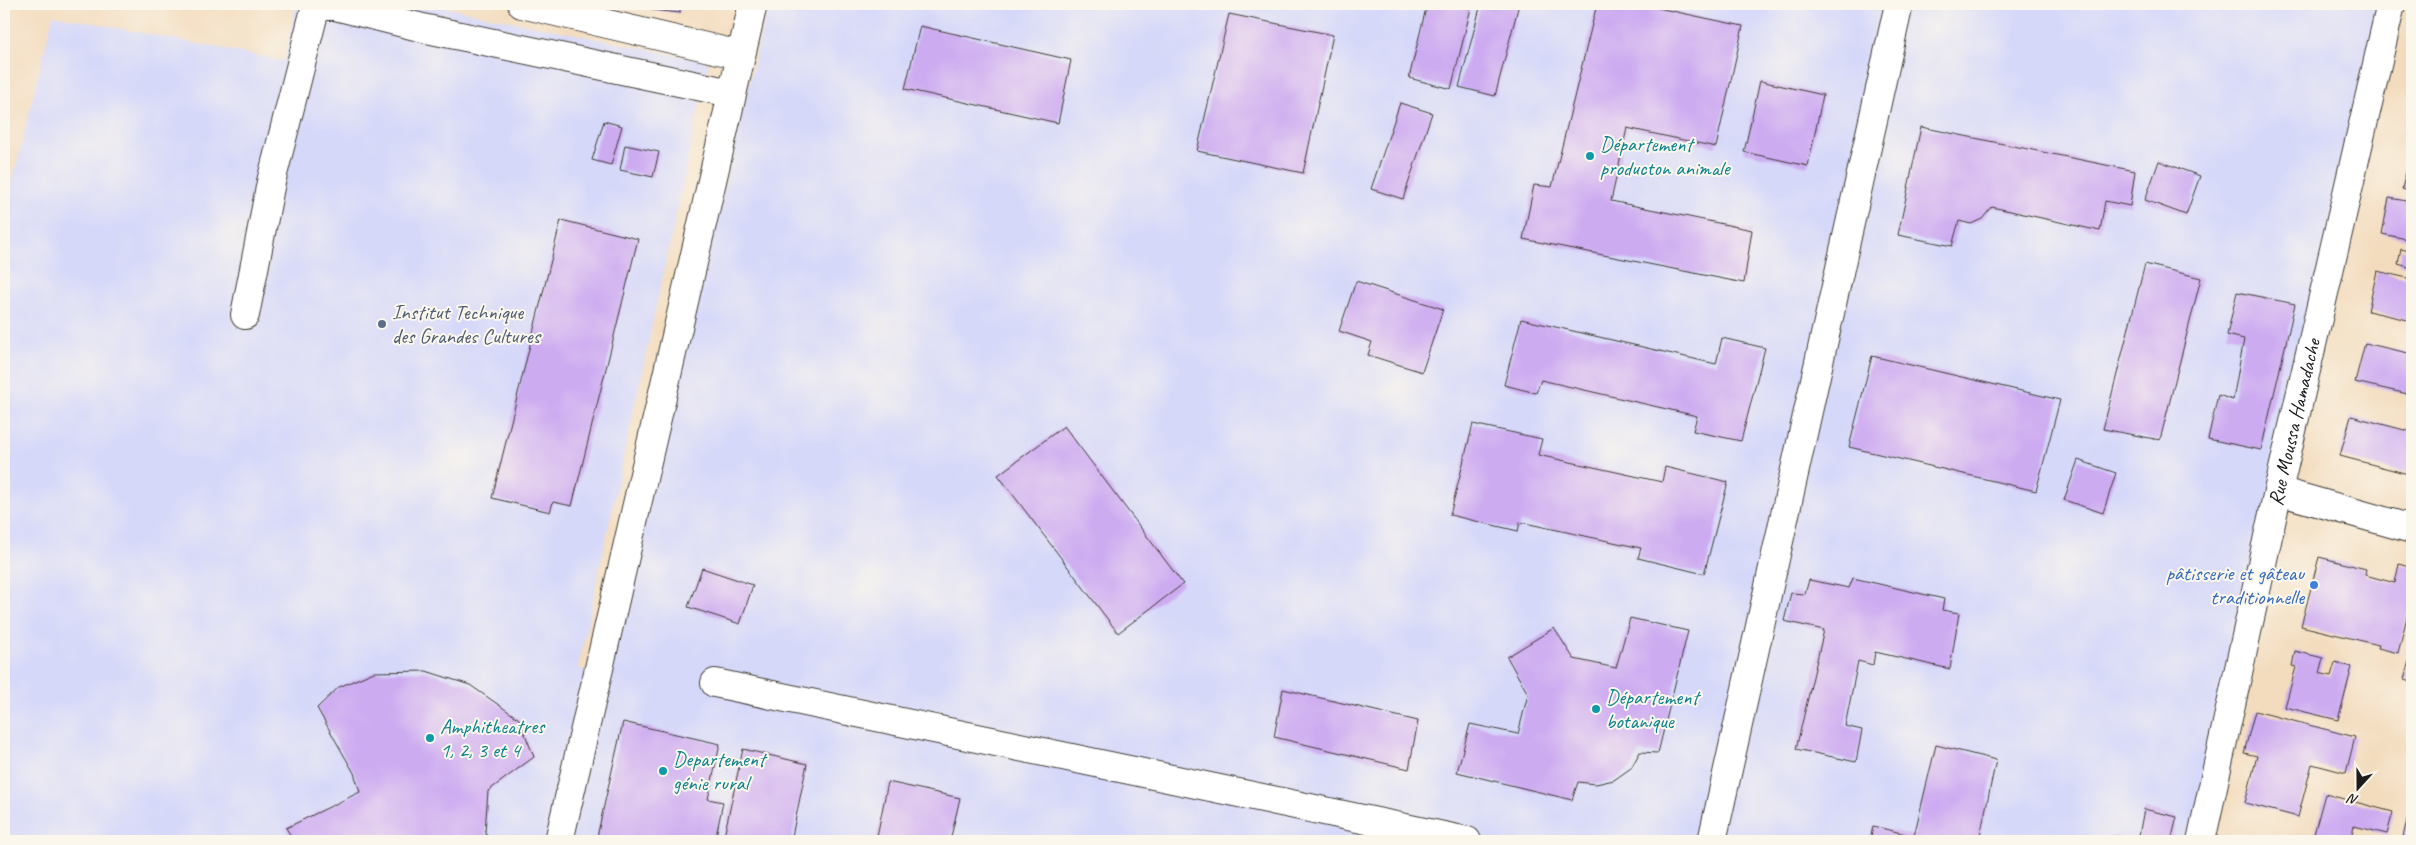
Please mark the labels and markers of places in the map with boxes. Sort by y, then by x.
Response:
place label: Département producton animale [1600,131,1732,181]
marker: Département producton animale [1584,150,1596,162]
place label: Institut Technique des Grandes Cultures [392,299,542,349]
marker: Institut Technique des Grandes Cultures [376,318,388,330]
place label: pâtisserie et gâteau traditionnelle [2166,560,2305,610]
marker: pâtisserie et gâteau traditionnelle [2308,579,2320,591]
place label: Département botanique [1606,684,1701,734]
marker: Département botanique [1590,703,1602,715]
place label: Amphitheatres 1, 2, 3 et 4 [440,713,546,763]
marker: Amphitheatres 1, 2, 3 et 4 [424,732,436,744]
place label: Departement génie rural [673,746,768,796]
marker: Departement génie rural [657,765,669,777]

